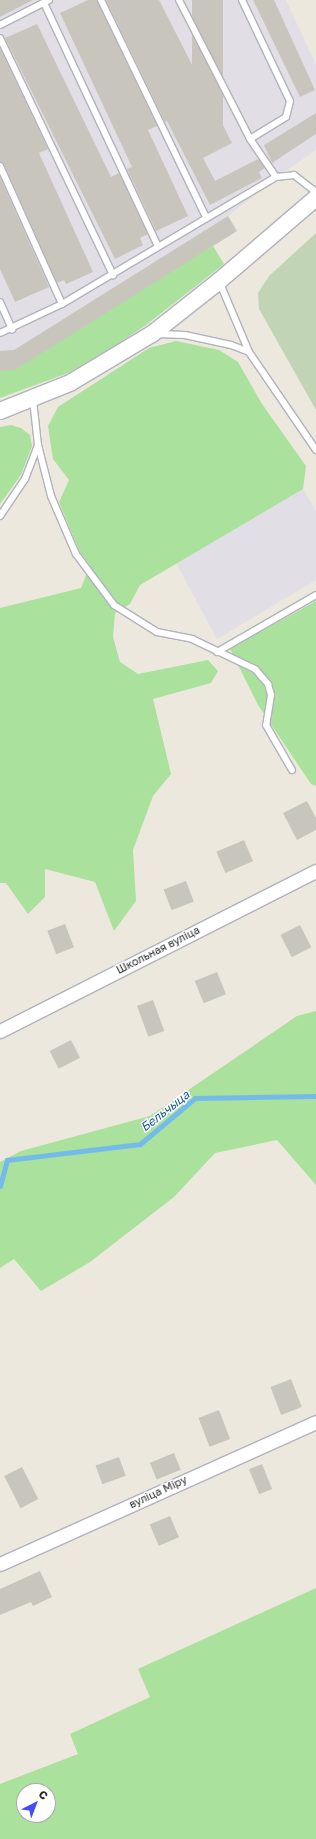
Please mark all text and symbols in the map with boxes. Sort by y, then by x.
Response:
street label: Школьная вуліца [114,923,202,977]
water label: Бельчыца [138,1088,192,1134]
street label: вуліца Міру [127,1473,189,1511]
north arrow [16,1783,56,1823]
text: С [36,1787,51,1802]

